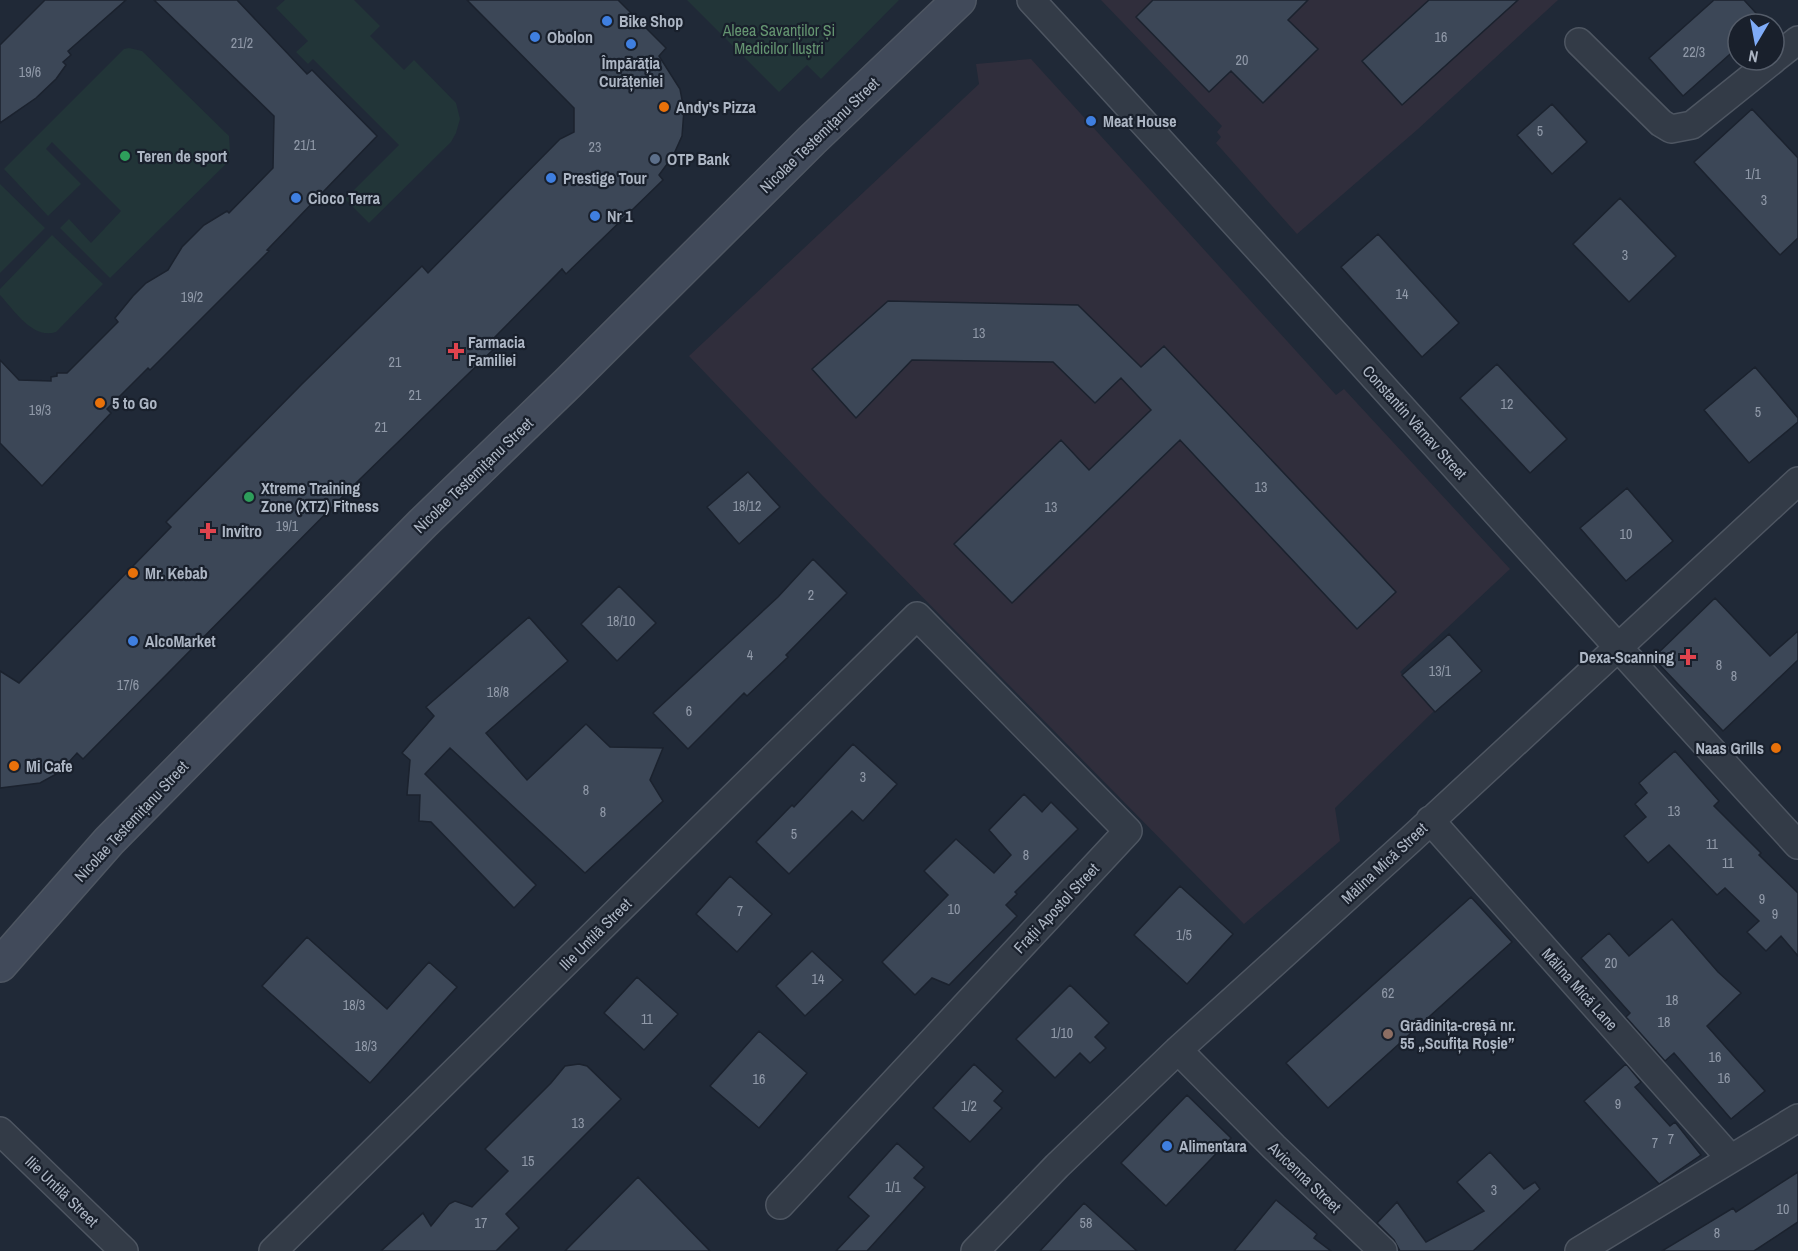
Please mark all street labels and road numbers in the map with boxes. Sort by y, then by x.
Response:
street label: Nicolae Testemițanu Street [755,72,884,198]
street label: Constantin Vârnav Street [1358,360,1472,484]
street label: Nicolae Testemițanu Street [409,412,538,538]
street label: Nicolae Testemițanu Street [69,755,193,886]
street label: Mălina Mică Street [1336,817,1432,909]
street label: Frații Apostol Street [1008,858,1104,958]
street label: Ilie Untilă Street [554,893,636,975]
street label: Mălina Mică Lane [1537,943,1623,1035]
street label: Avicenna Street [1263,1136,1346,1218]
street label: Ilie Untilă Street [21,1150,104,1232]

